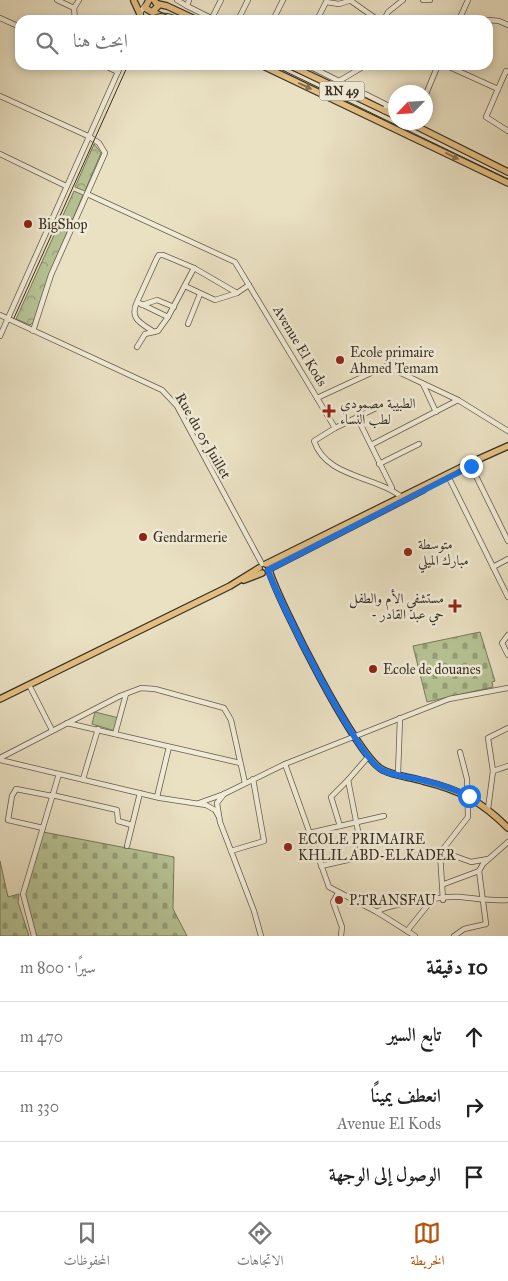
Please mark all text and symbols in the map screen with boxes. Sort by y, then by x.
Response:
search box [15,15,493,70]
icon: search [33,29,61,57]
text: ابحث هنا [73,29,128,52]
one-way arrow [298,82,312,90]
road number: RN 49 [320,82,364,100]
north arrow [388,85,433,130]
one-way arrow [445,152,459,160]
place label: BigShop [38,216,88,233]
marker: BigShop [22,218,34,230]
street label: Avenue El Kods [269,302,331,389]
place label: Ecole primaire Ahmed Temam [349,344,439,377]
marker: Ecole primaire Ahmed Temam [334,354,346,366]
street label: Rue du 05 Juillet [171,390,234,482]
place label: الطبيبة مصمودي لطب النساء [340,395,416,429]
marker: الطبيبة مصمودي لطب النساء [322,404,336,418]
route end [460,455,483,478]
place label: Gendarmerie [153,529,227,546]
marker: Gendarmerie [137,531,149,543]
place label: متوسطة مبارك الميلي [418,536,469,573]
marker: متوسطة مبارك الميلي [402,546,414,558]
place label: مستشفي الأم والطفل - حي عبد القادر [349,588,444,626]
marker: مستشفي الأم والطفل - حي عبد القادر [448,599,462,613]
place label: Ecole de douanes [383,661,481,678]
marker: Ecole de douanes [367,663,379,675]
route start [458,785,481,808]
place label: ECOLE PRIMAIRE KHLIL ABD-ELKADER [298,831,457,864]
marker: ECOLE PRIMAIRE KHLIL ABD-ELKADER [282,841,294,853]
place label: P.TRANSFAU [349,892,437,909]
marker: P.TRANSFAU [333,894,345,906]
text: 10 دقيقة [426,954,488,980]
text: سيرًا · 800 m [20,958,96,977]
text: تابع السير [387,1023,441,1046]
icon: ahead [460,1023,488,1051]
text: 470 m [20,1027,63,1046]
text: انعطف يمينًا [371,1084,441,1107]
icon: right [460,1093,488,1121]
text: 330 m [20,1097,59,1116]
text: Avenue El Kods [337,1114,441,1133]
text: الوصول إلى الوجهة [329,1163,441,1186]
icon: arrive [460,1163,488,1191]
tab: المحفوظات [64,1219,110,1274]
tab: الاتجاهات [237,1219,283,1274]
tab: الخريطة [410,1219,445,1274]

